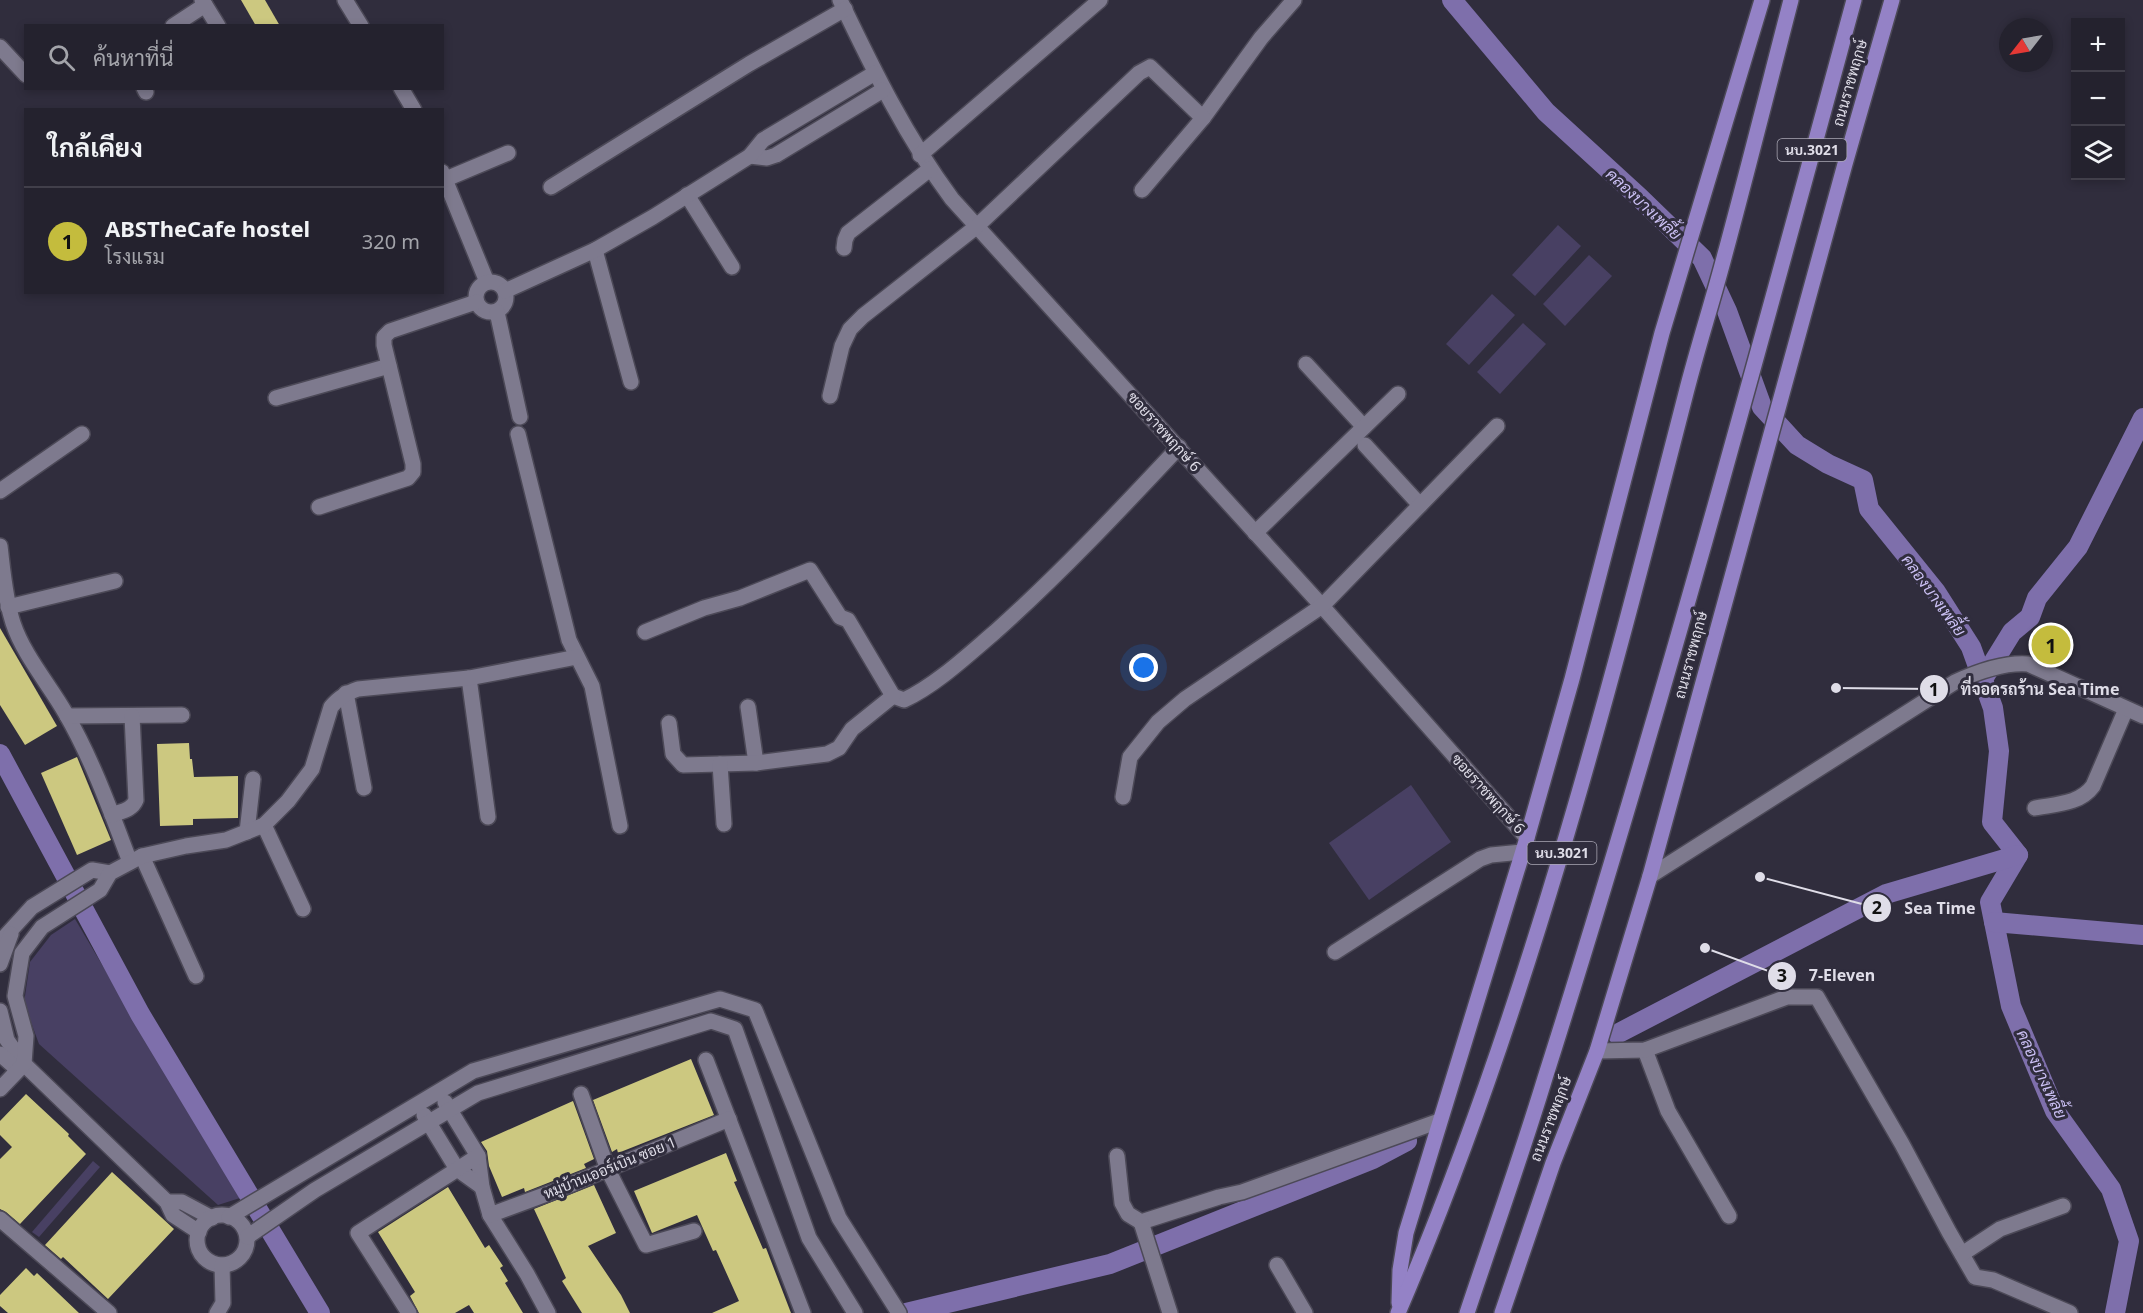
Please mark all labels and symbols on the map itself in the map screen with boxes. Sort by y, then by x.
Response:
north arrow [1999,18,2053,72]
street label: ถนนราชพฤกษ์ [1827,36,1871,129]
road number: นบ.3021 [1778,139,1846,161]
water label: คลองบางเพลี้ย [1601,161,1689,245]
street label: ซอยราชพฤกษ์ 6 [1124,387,1206,476]
water label: คลองบางเพลี้ย [1897,548,1973,640]
street label: ถนนราชพฤกษ์ [1669,608,1712,701]
pin: 1 [2032,622,2070,668]
your location [1129,653,1158,682]
callout: ที่จอดรถร้าน Sea Time [1919,672,2132,706]
text: ที่จอดรถร้าน Sea Time [1961,675,2119,700]
text: 1 [1929,677,1939,701]
street label: ซอยราชพฤกษ์ 6 [1448,749,1530,838]
road number: นบ.3021 [1528,842,1596,864]
callout: Sea Time [1862,891,1988,925]
text: 2 [1872,895,1882,919]
text: Sea Time [1904,897,1976,919]
callout: 7-Eleven [1767,959,1887,993]
text: 3 [1777,963,1787,987]
text: 7-Eleven [1809,964,1875,986]
water label: คลองบางเพลี้ย [2012,1025,2075,1122]
street label: ถนนราชพฤกษ์ [1525,1072,1576,1164]
street label: หมู่บ้านเออร์เบิน ซอย 1 [540,1131,679,1204]

